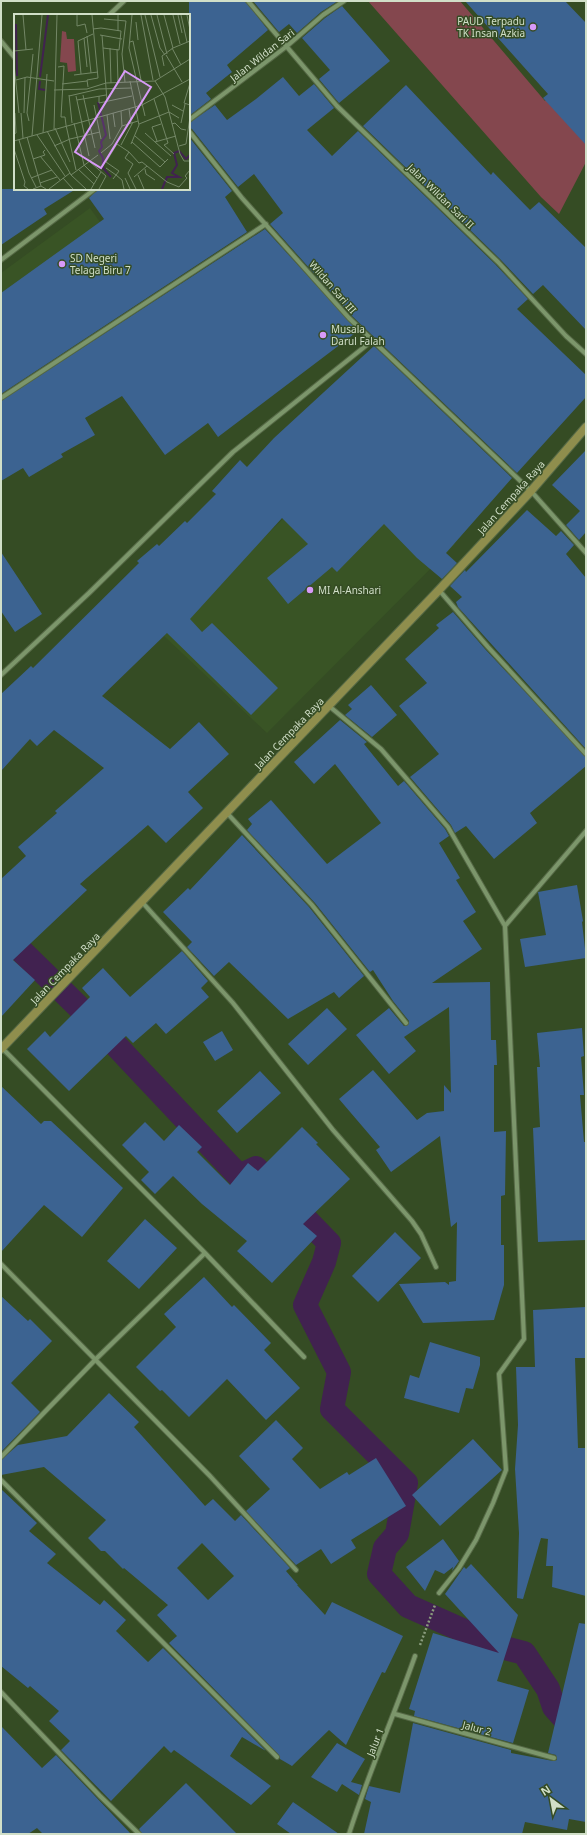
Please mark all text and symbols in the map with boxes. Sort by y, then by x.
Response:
inset map [14,14,190,190]
place label: PAUD Terpadu TK Insan Azkia [457,14,525,40]
marker: PAUD Terpadu TK Insan Azkia [528,22,538,32]
street label: Jalan Wildan Sari [226,25,297,85]
street label: Jalan Wildan Sari II [404,160,477,231]
place label: SD Negeri Telaga Biru 7 [70,251,131,277]
street label: Wildan Sari III [306,258,360,316]
marker: SD Negeri Telaga Biru 7 [57,259,67,269]
place label: Musala Darul Falah [331,322,385,348]
marker: Musala Darul Falah [318,330,328,340]
street label: Jalan Cempaka Raya [474,457,548,538]
place label: MI Al-Anshari [318,583,381,597]
marker: MI Al-Anshari [305,585,315,595]
street label: Jalan Cempaka Raya [250,694,327,773]
street label: Jalan Cempaka Raya [26,929,103,1008]
street label: Jalur 2 [460,1717,493,1739]
street label: Jalur 1 [363,1726,387,1759]
north arrow [531,1779,571,1819]
text: N [538,1781,553,1799]

